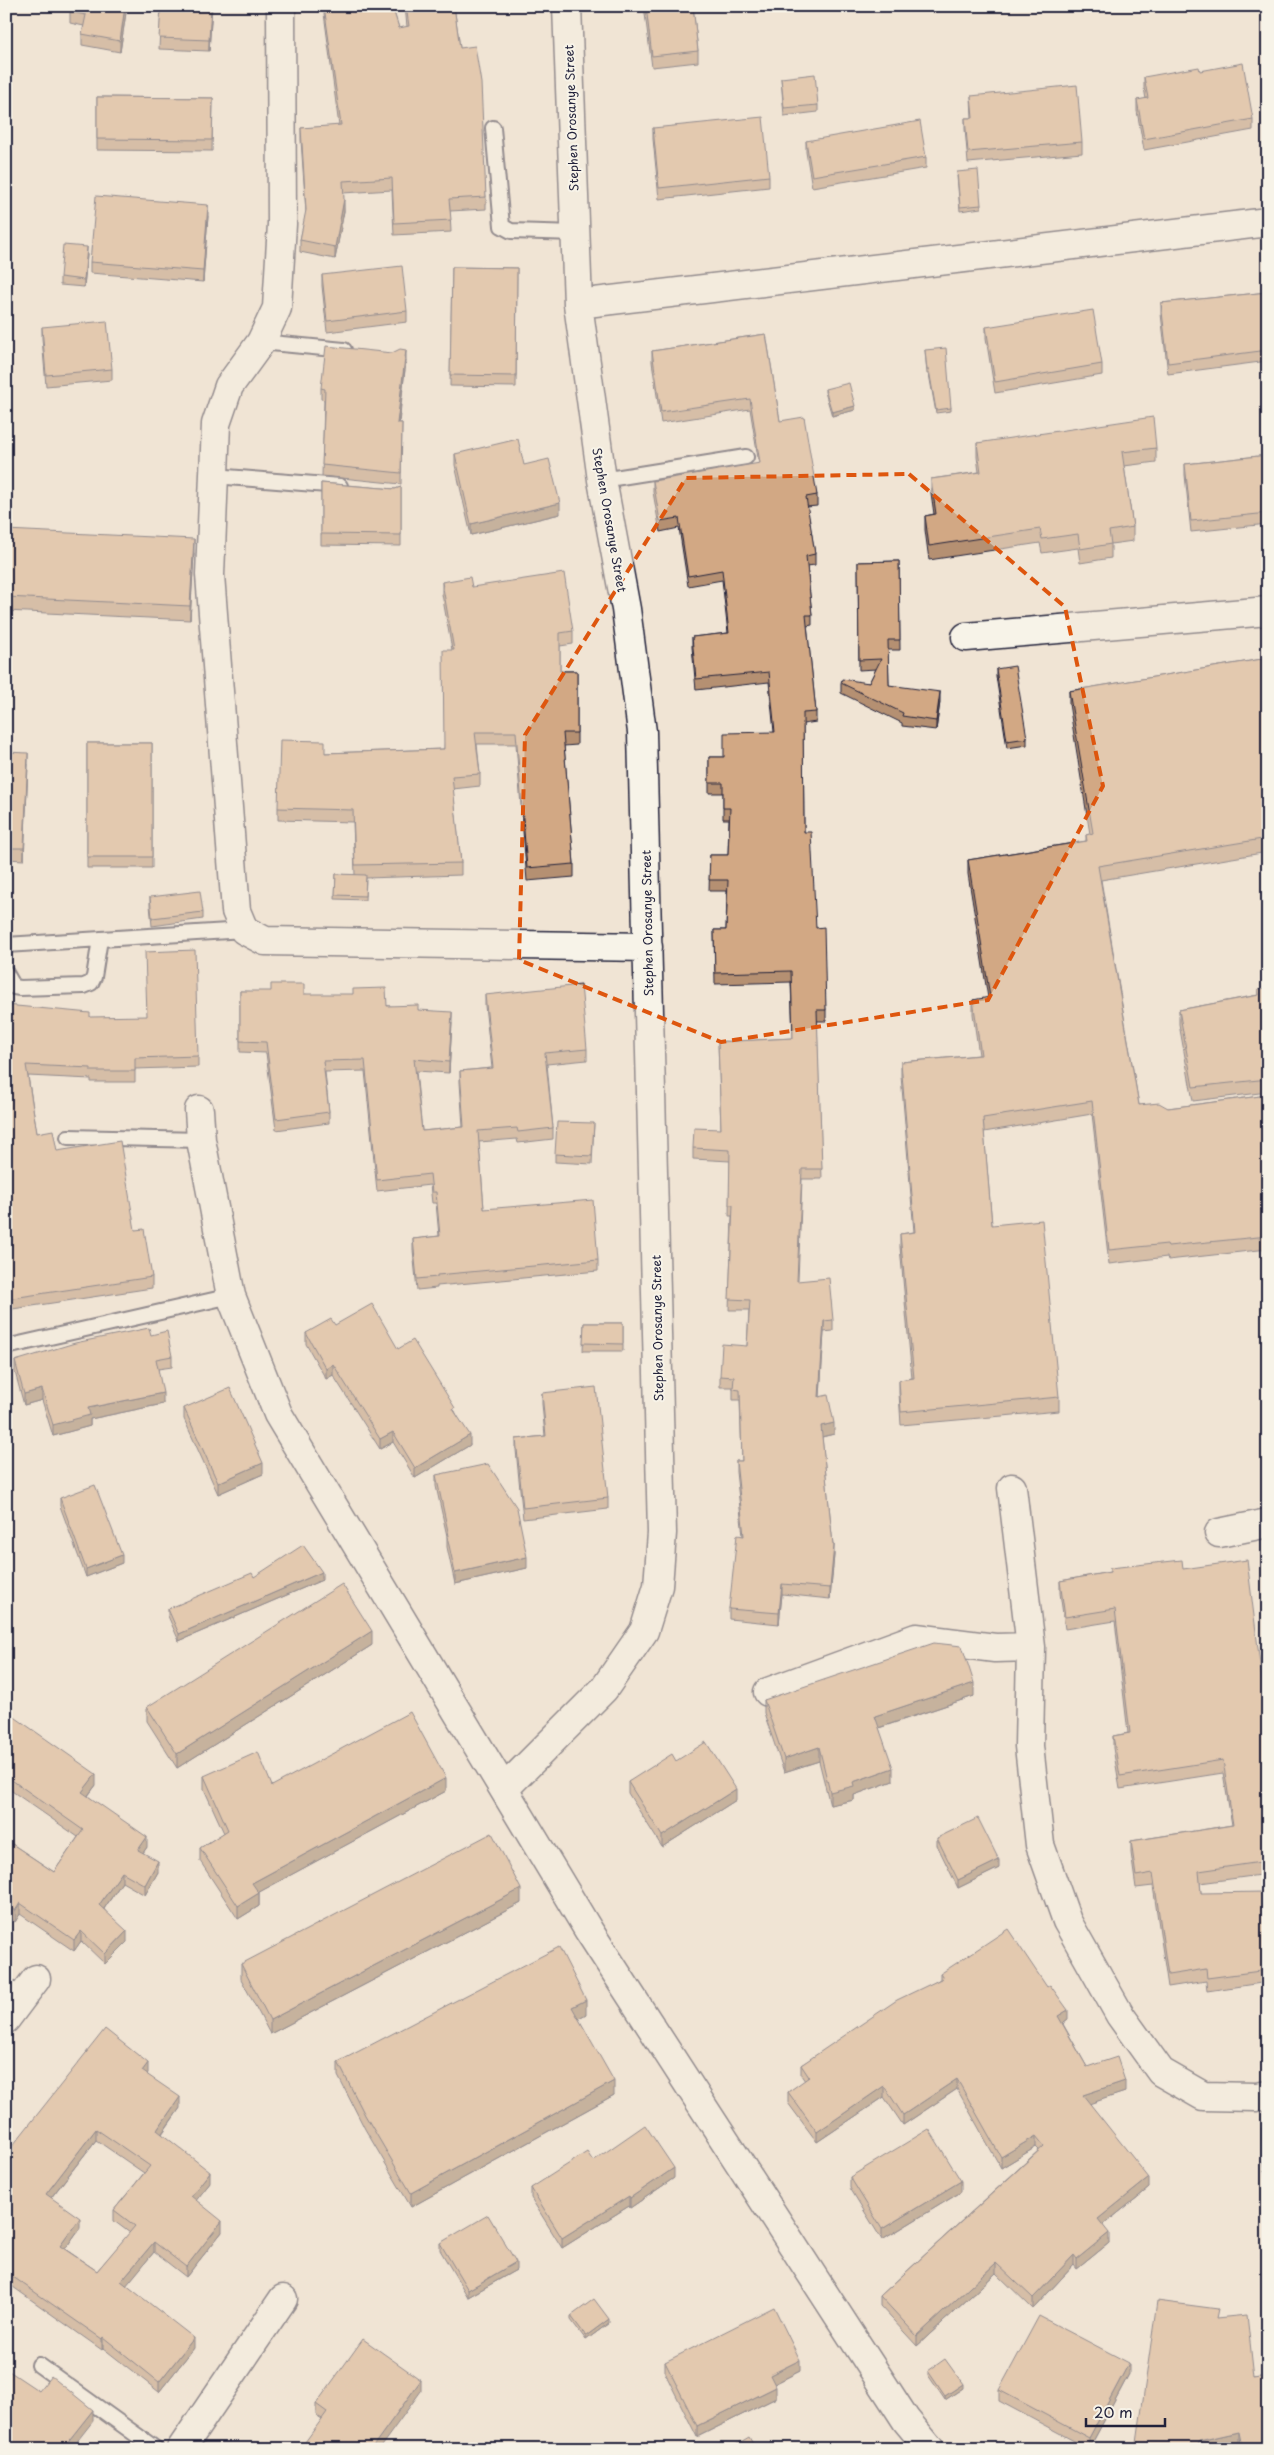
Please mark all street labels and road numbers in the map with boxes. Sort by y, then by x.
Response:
street label: Stephen Orosanye Street [559,44,583,191]
street label: Stephen Orosanye Street [588,446,632,594]
street label: Stephen Orosanye Street [637,850,657,996]
street label: Stephen Orosanye Street [647,1255,667,1401]

